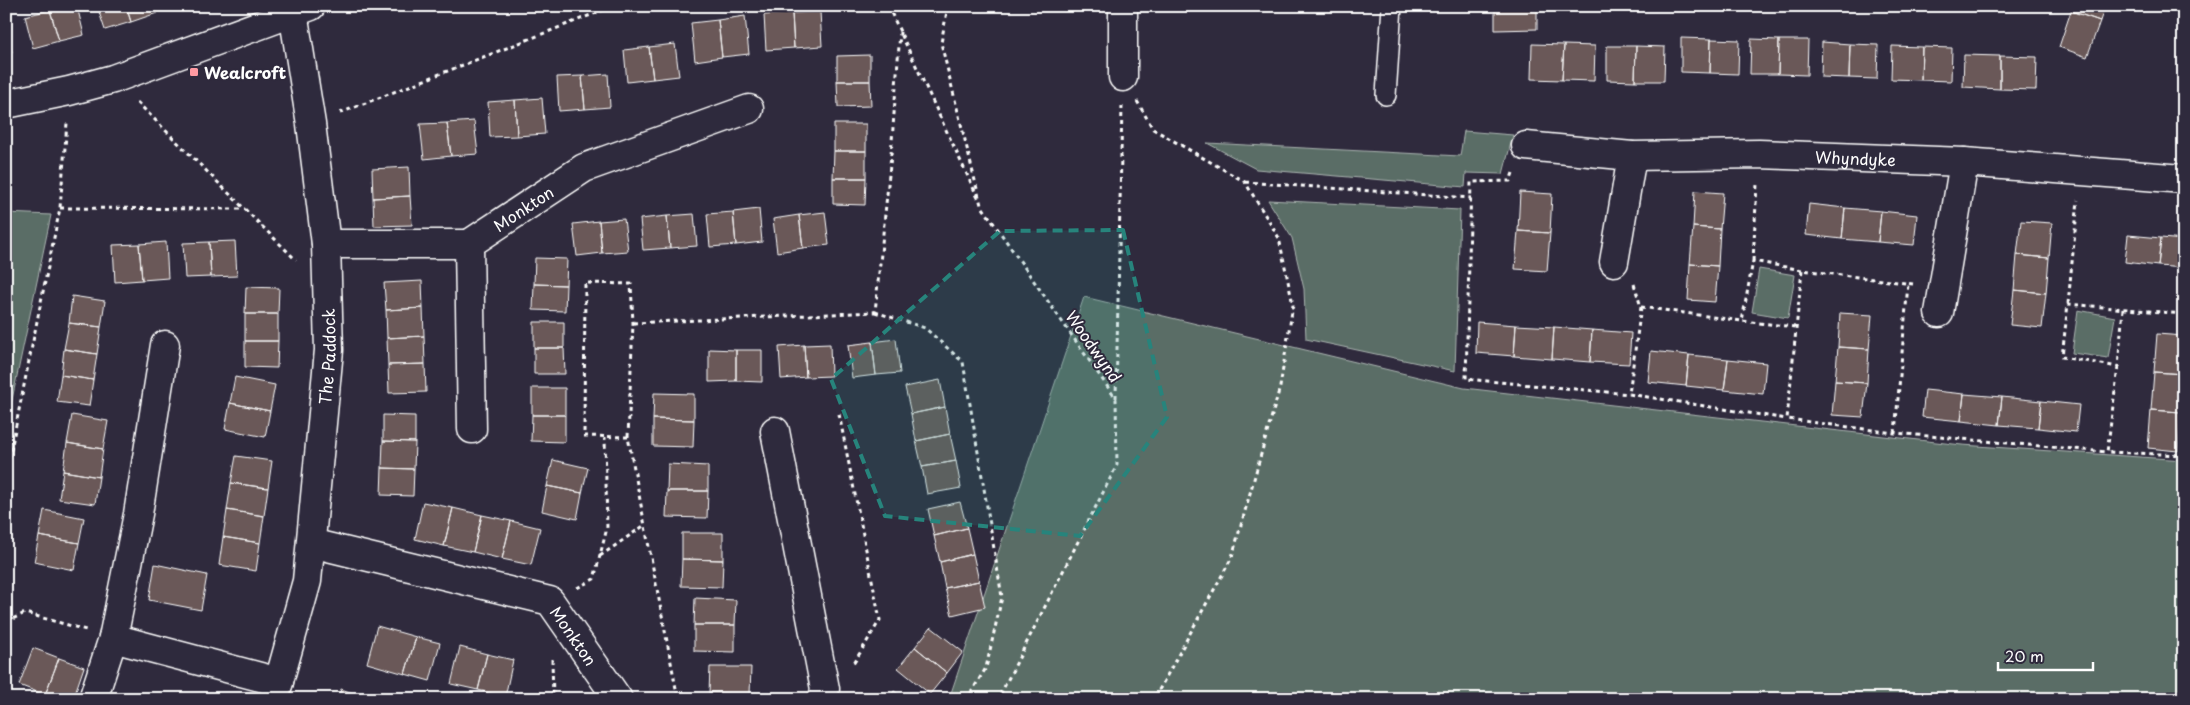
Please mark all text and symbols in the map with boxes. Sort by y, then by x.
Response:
place label: Wealcroft [204,60,287,84]
marker: Wealcroft [188,66,200,78]
street label: Whyndyke [1815,144,1896,171]
street label: Monkton [488,179,558,237]
street label: Woodwynd [1060,305,1128,387]
street label: The Paddock [312,308,341,406]
street label: Monkton [545,601,603,670]
scale bar [1998,640,2092,672]
text: 20 m [2005,644,2044,667]

